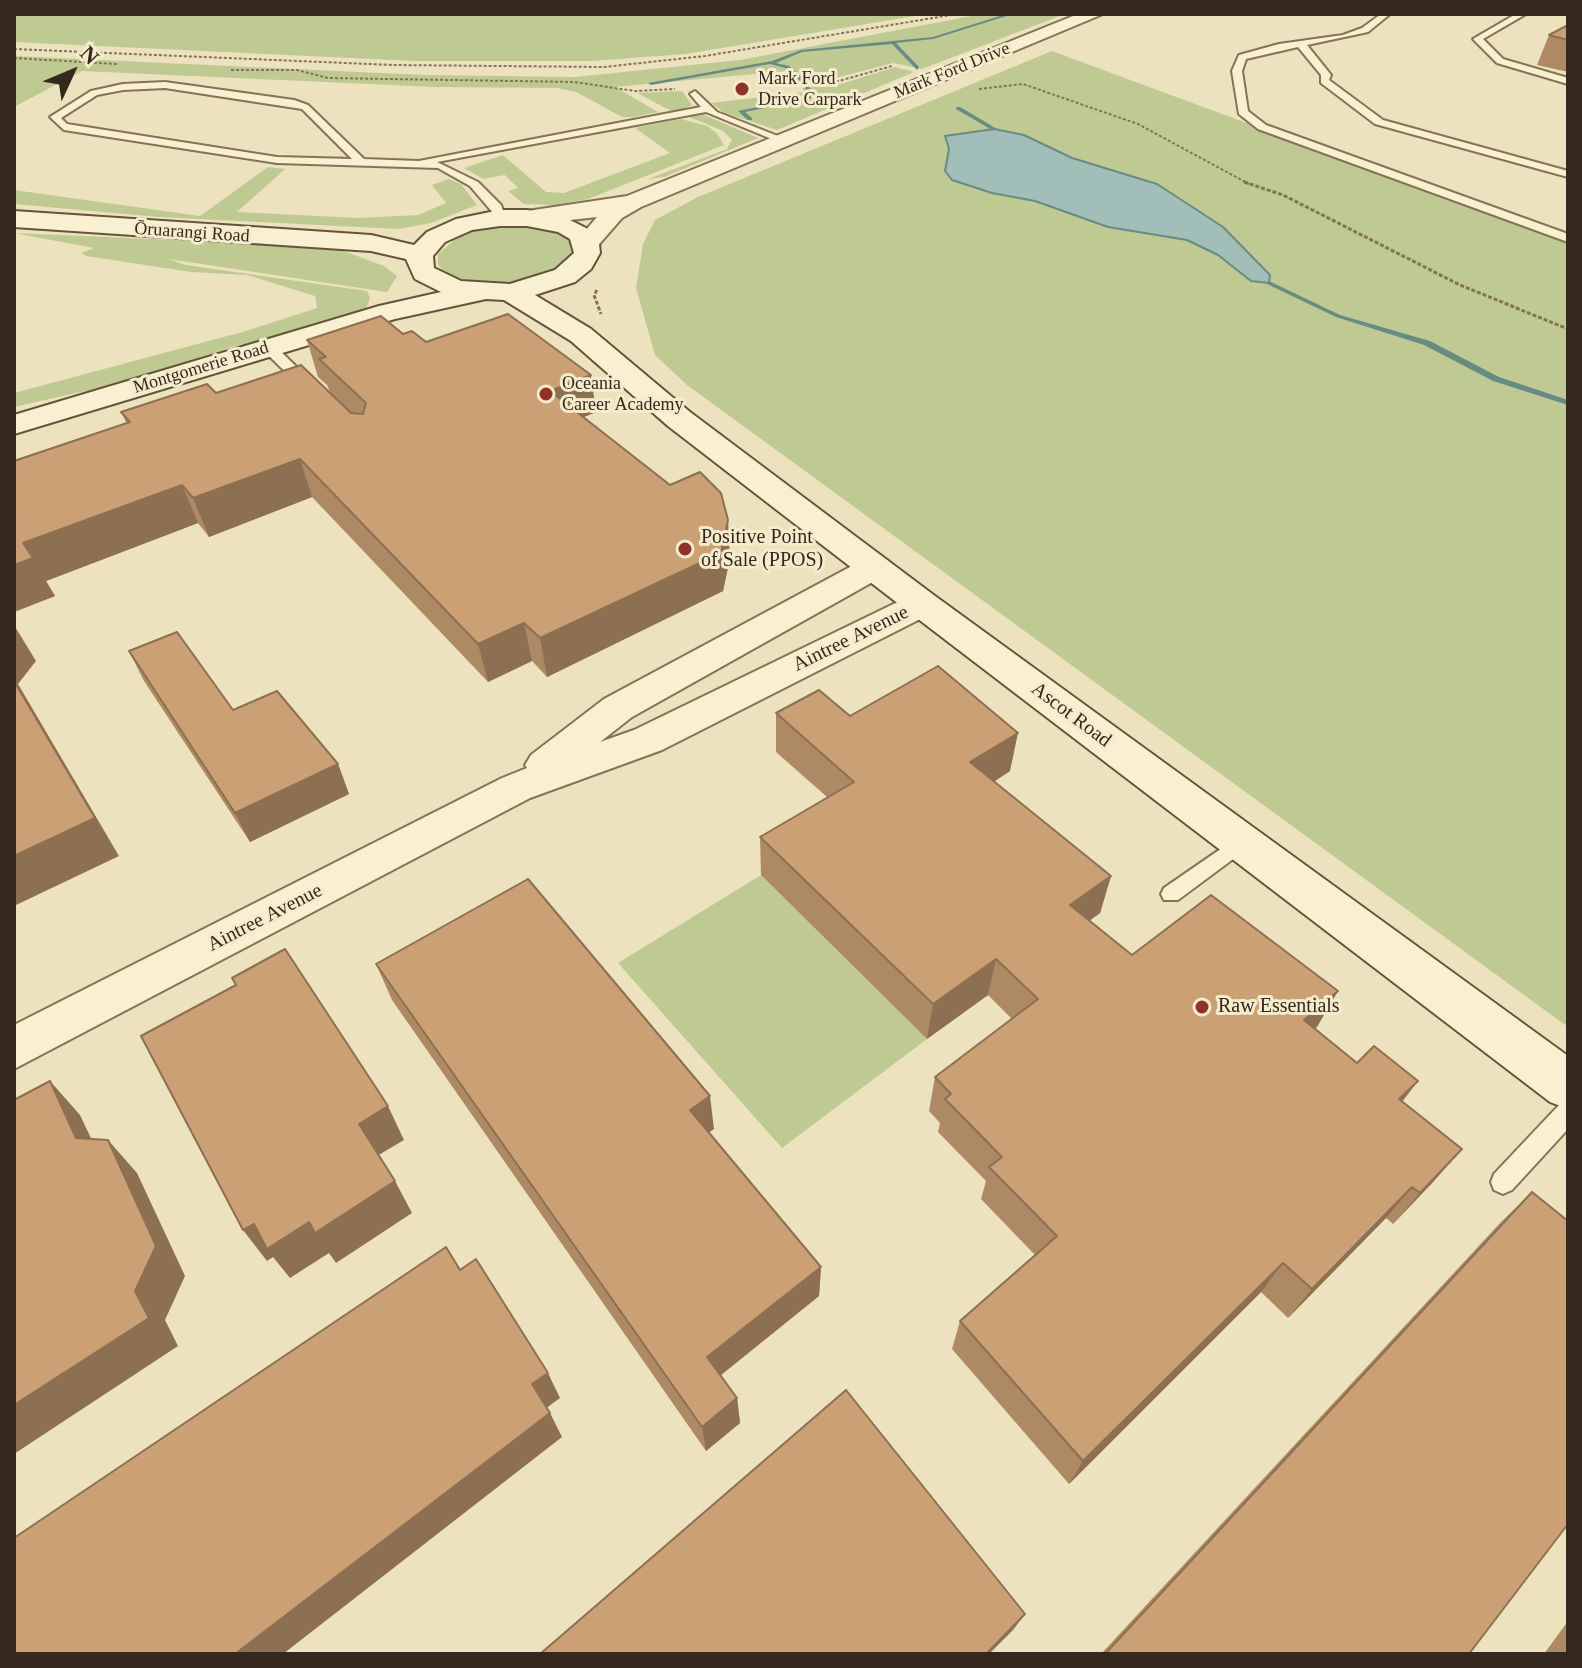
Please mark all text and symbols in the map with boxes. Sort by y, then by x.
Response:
north arrow [32,32,112,112]
street label: Mark Ford Drive [891,38,1013,104]
text: N [75,41,104,69]
place label: Mark Ford Drive Carpark [758,68,861,110]
marker: Mark Ford Drive Carpark [733,80,751,98]
street label: Ōruarangi Road [134,218,250,248]
street label: Montgomerie Road [131,337,271,399]
place label: Oceania Career Academy [562,373,683,416]
marker: Oceania Career Academy [537,385,555,403]
place label: Positive Point of Sale (PPOS) [701,526,823,573]
marker: Positive Point of Sale (PPOS) [676,540,694,558]
street label: Aintree Avenue [789,601,913,677]
street label: Ascot Road [1026,677,1116,753]
street label: Aintree Avenue [204,879,326,957]
place label: Raw Essentials [1218,995,1340,1019]
marker: Raw Essentials [1193,998,1211,1016]

